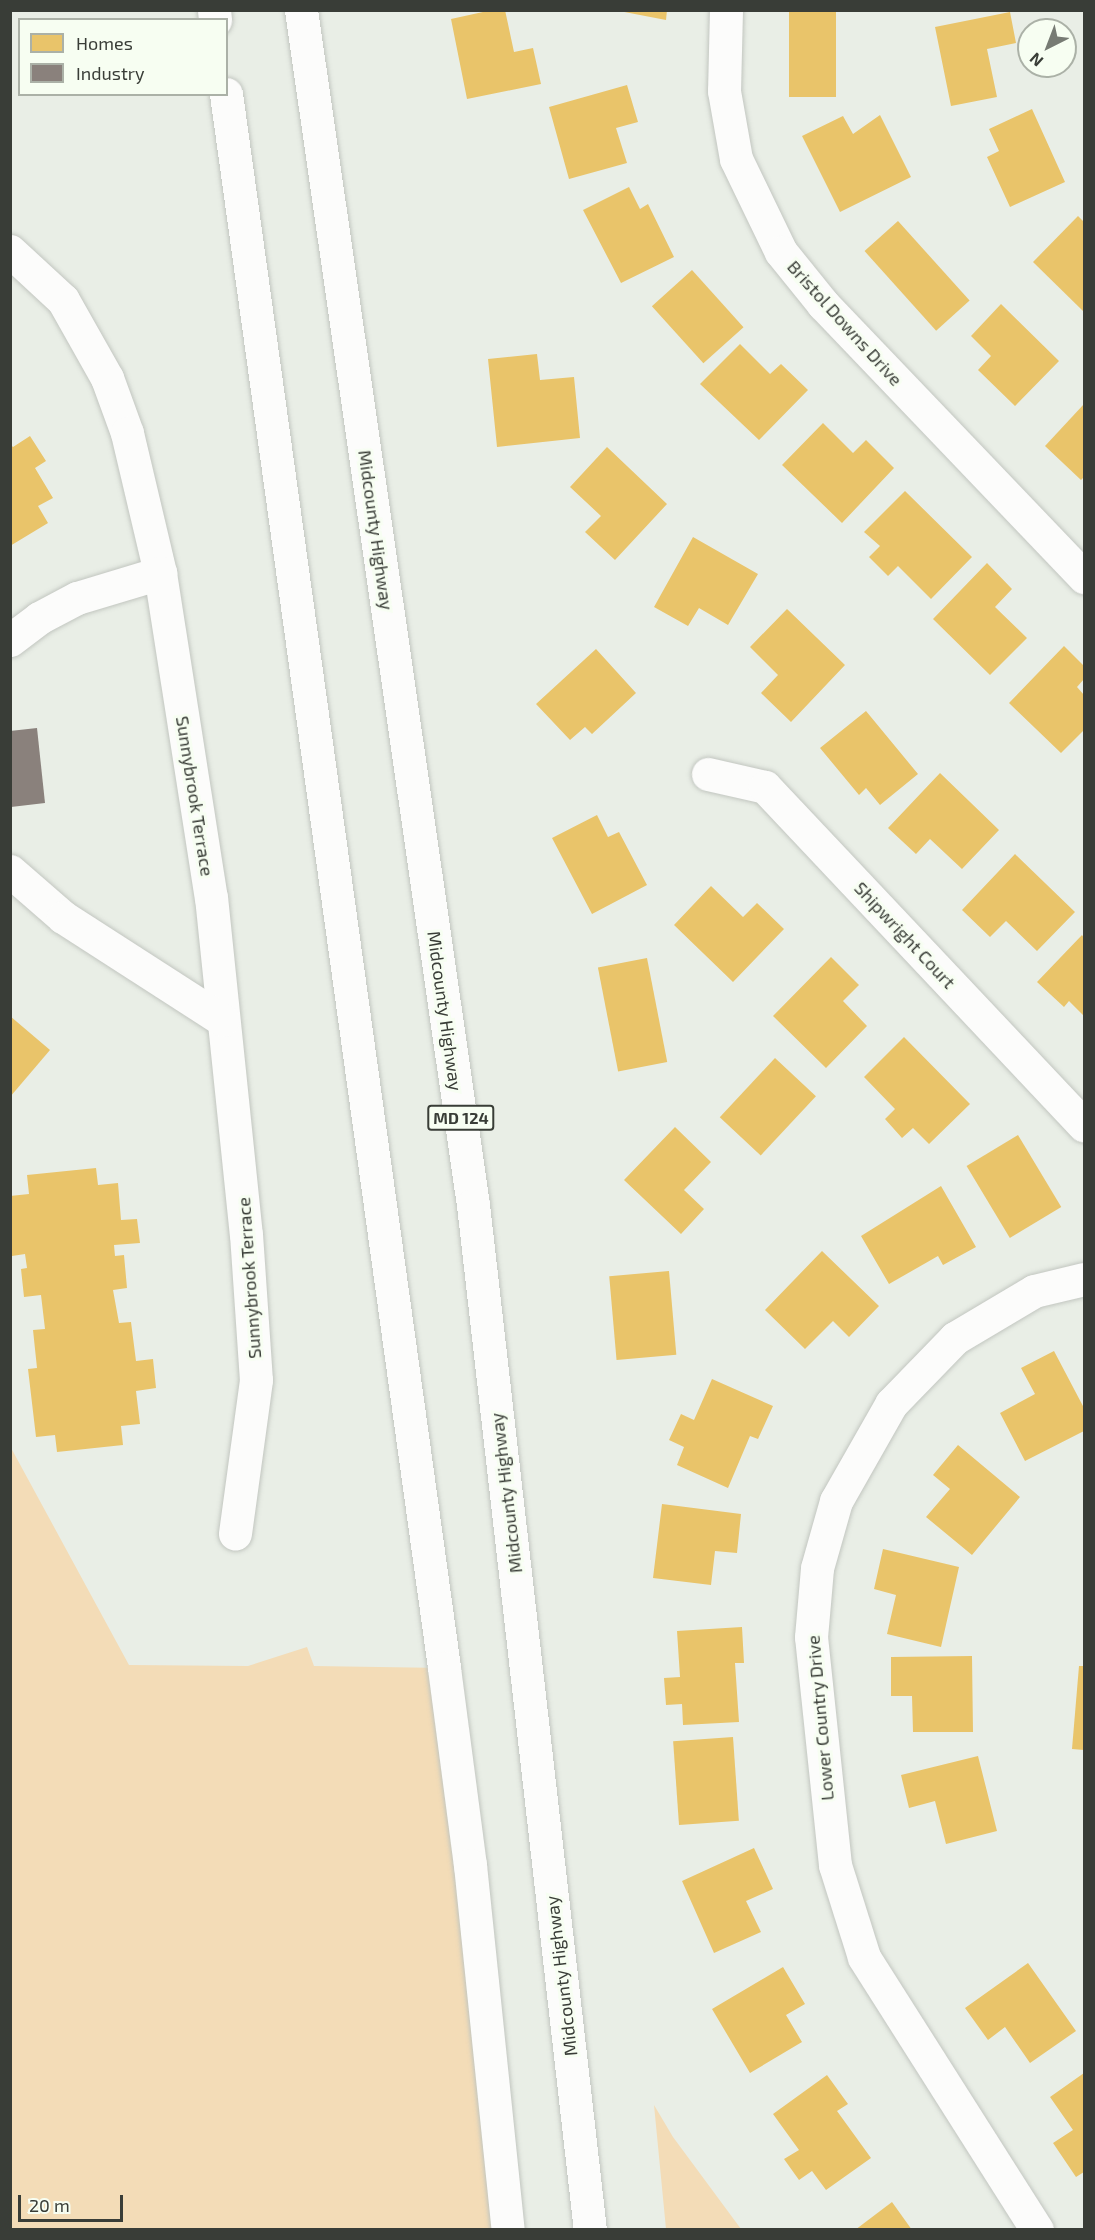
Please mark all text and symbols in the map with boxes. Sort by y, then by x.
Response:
legend [18,18,228,96]
north arrow [1017,18,1077,78]
text: Homes [76,32,133,54]
text: N [1025,49,1047,71]
text: Industry [76,62,145,84]
street label: Bristol Downs Drive [783,256,907,390]
street label: Midcounty Highway [354,448,398,612]
street label: Sunnybrook Terrace [172,714,218,878]
street label: Shipwright Court [850,877,960,993]
street label: Midcounty Highway [423,929,467,1093]
road number: MD 124 [426,1105,496,1131]
street label: Sunnybrook Terrace [233,1196,265,1360]
street label: Midcounty Highway [485,1411,527,1575]
street label: Lower Country Drive [802,1634,838,1802]
street label: Midcounty Highway [540,1894,582,2058]
scale bar [21,2183,126,2221]
text: 20 m [29,2194,70,2216]

